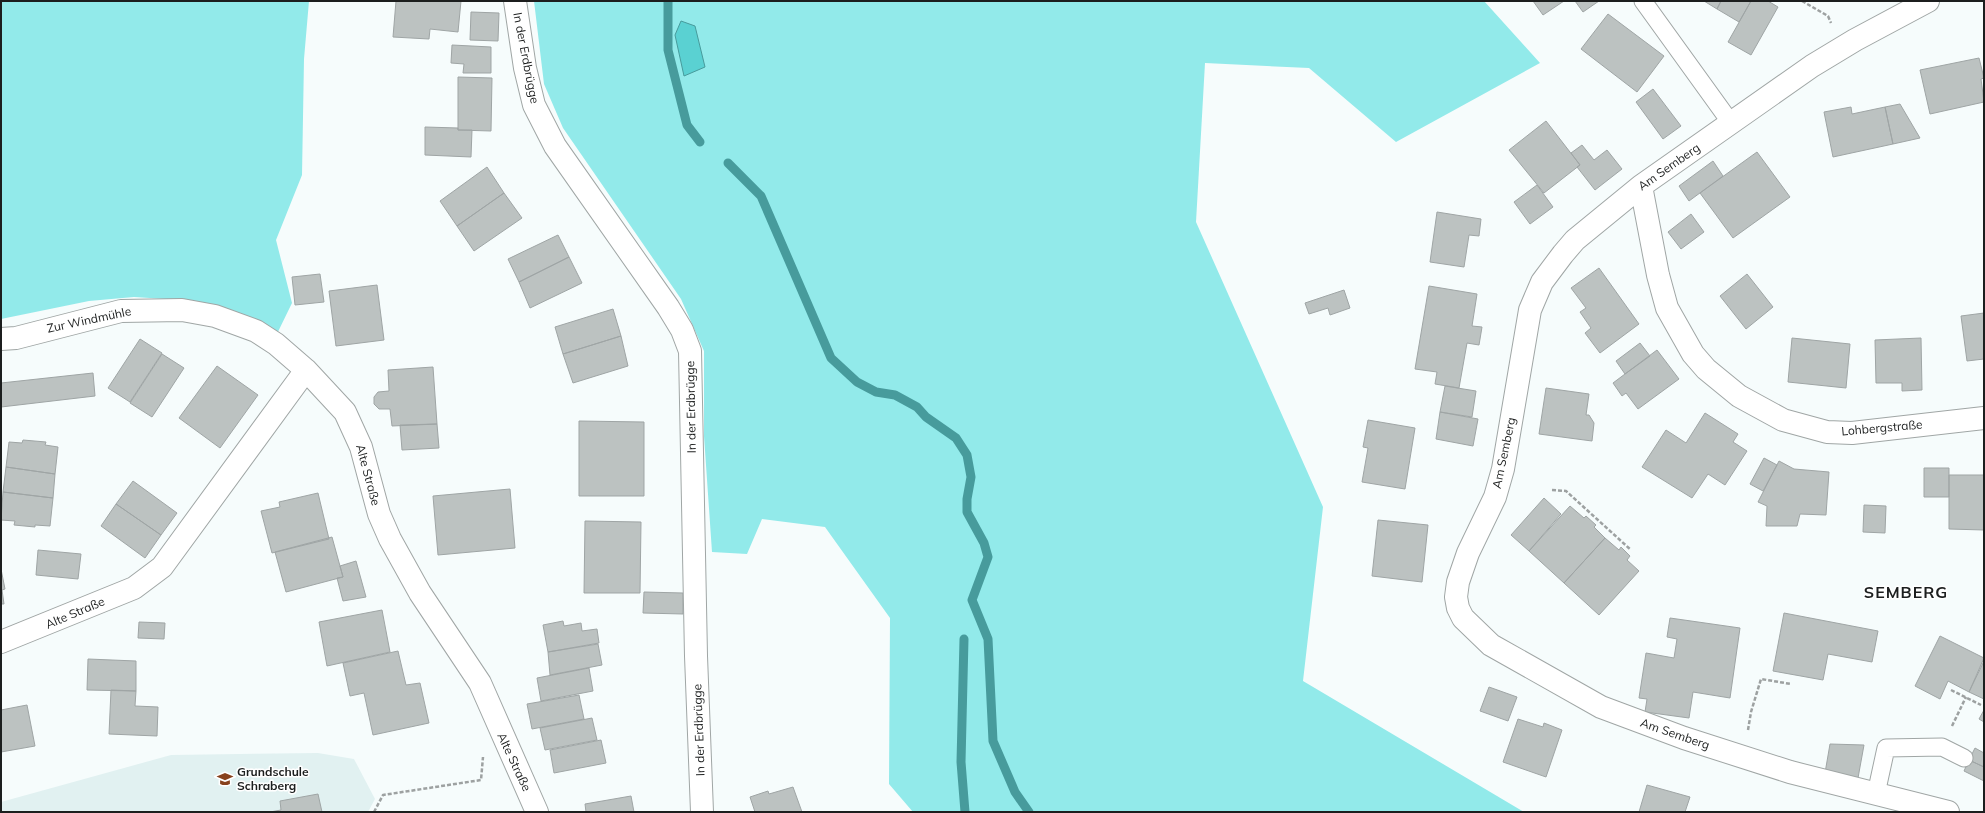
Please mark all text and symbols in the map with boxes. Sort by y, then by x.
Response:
street label: In der Erdbrügge [510,11,543,105]
street label: Am Semberg [1635,140,1703,193]
street label: Zur Windmühle [45,303,132,336]
street label: In der Erdbrügge [682,361,699,453]
street label: Am Semberg [1489,416,1518,490]
street label: Lohbergstraße [1841,416,1923,439]
street label: Alte Straße [353,443,384,507]
district label: SEMBERG [1864,582,1948,602]
street label: Alte Straße [43,593,107,632]
street label: In der Erdbrügge [689,684,708,777]
street label: Am Semberg [1639,715,1712,752]
street label: Alte Straße [494,730,535,793]
place label: Grundschule Schraberg [237,764,309,793]
school or university icon: Grundschule Schraberg [216,770,234,788]

